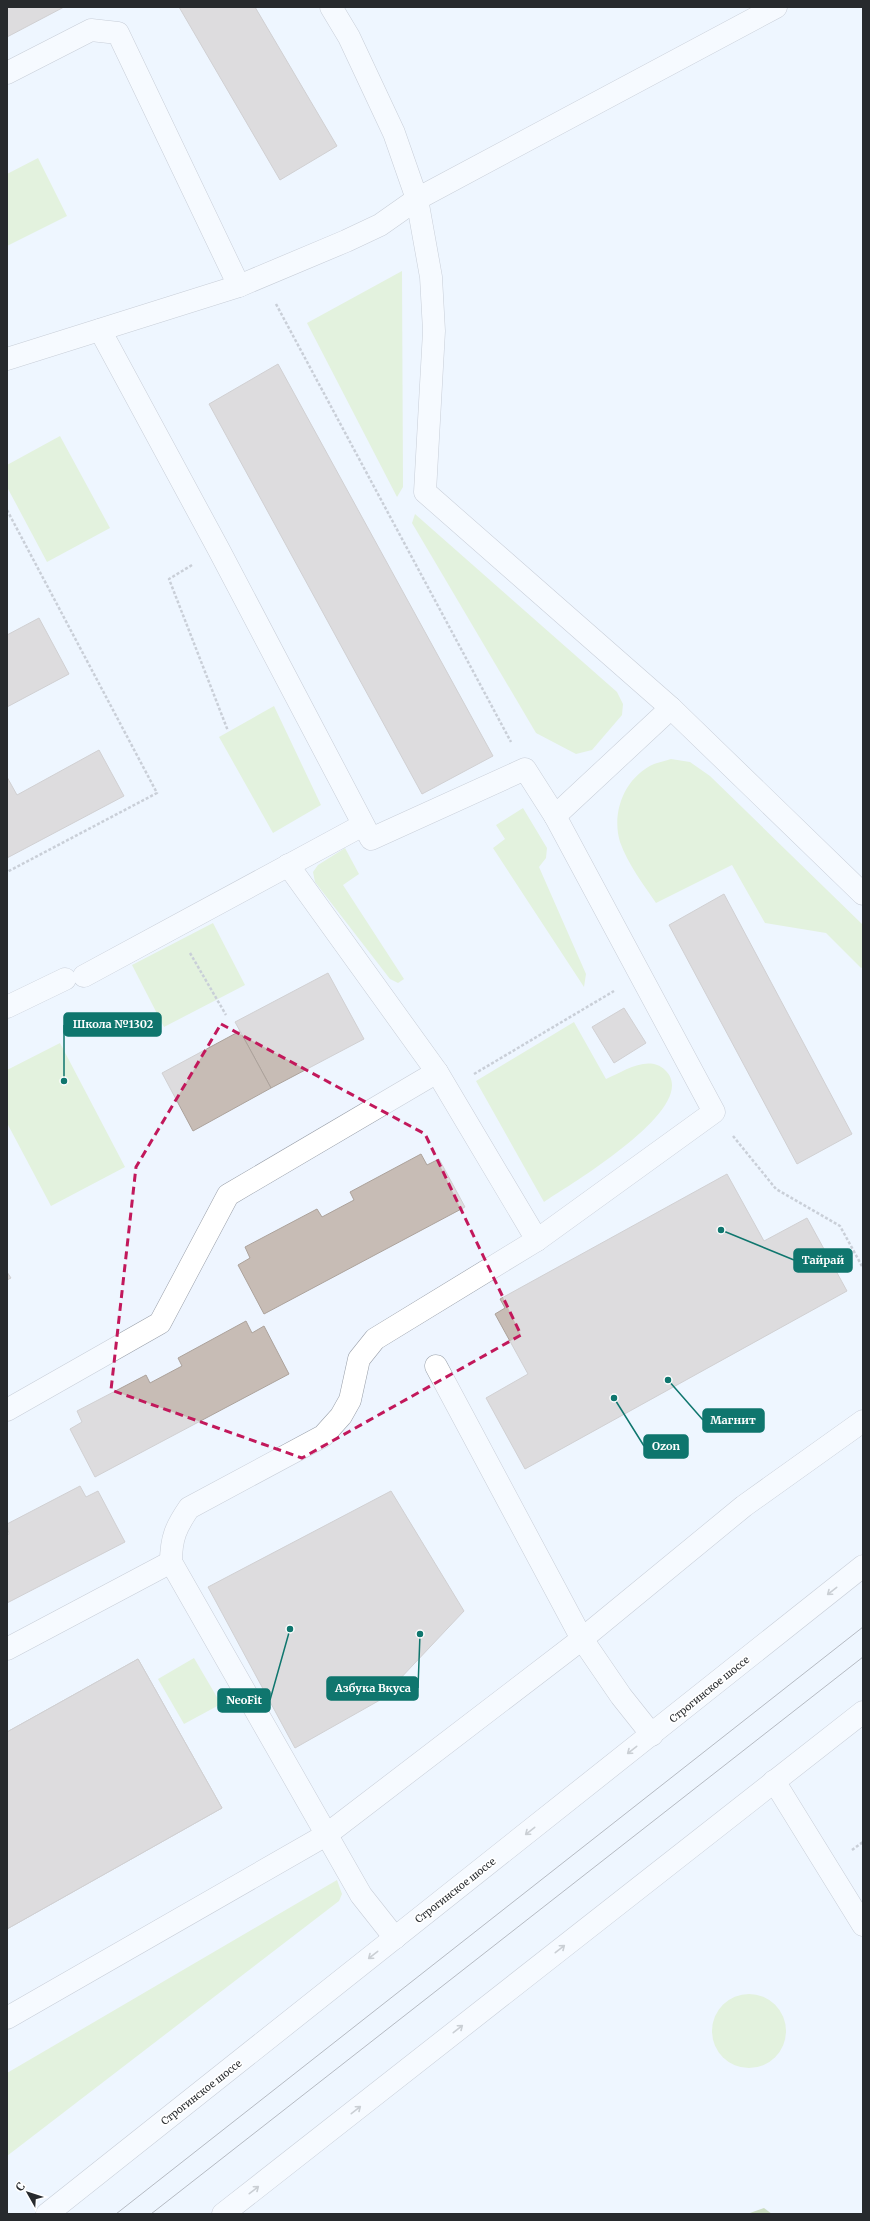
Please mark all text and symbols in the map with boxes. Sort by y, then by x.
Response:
callout: Школа №1302 [64,1013,161,1036]
text: Школа №1302 [73,1017,154,1031]
callout: Тайрай [794,1249,852,1272]
text: Тайрай [802,1253,844,1267]
callout: Магнит [703,1409,764,1432]
text: Магнит [710,1413,756,1427]
callout: Ozon [644,1435,688,1458]
text: Ozon [652,1439,681,1453]
one-way arrow [827,1586,838,1595]
street label: Строгинское шоссе [667,1653,752,1726]
callout: Азбука Вкуса [327,1677,418,1700]
text: Азбука Вкуса [334,1681,411,1695]
callout: NeoFit [218,1689,270,1712]
text: NeoFit [226,1693,262,1707]
one-way arrow [627,1746,638,1755]
one-way arrow [525,1826,536,1835]
street label: Строгинское шоссе [412,1855,498,1926]
one-way arrow [555,1945,566,1953]
one-way arrow [368,1950,379,1959]
one-way arrow [453,2025,464,2034]
street label: Строгинское шоссе [158,2057,244,2128]
one-way arrow [350,2105,361,2114]
north arrow [8,2173,48,2213]
text: С [12,2179,28,2194]
one-way arrow [248,2186,259,2194]

